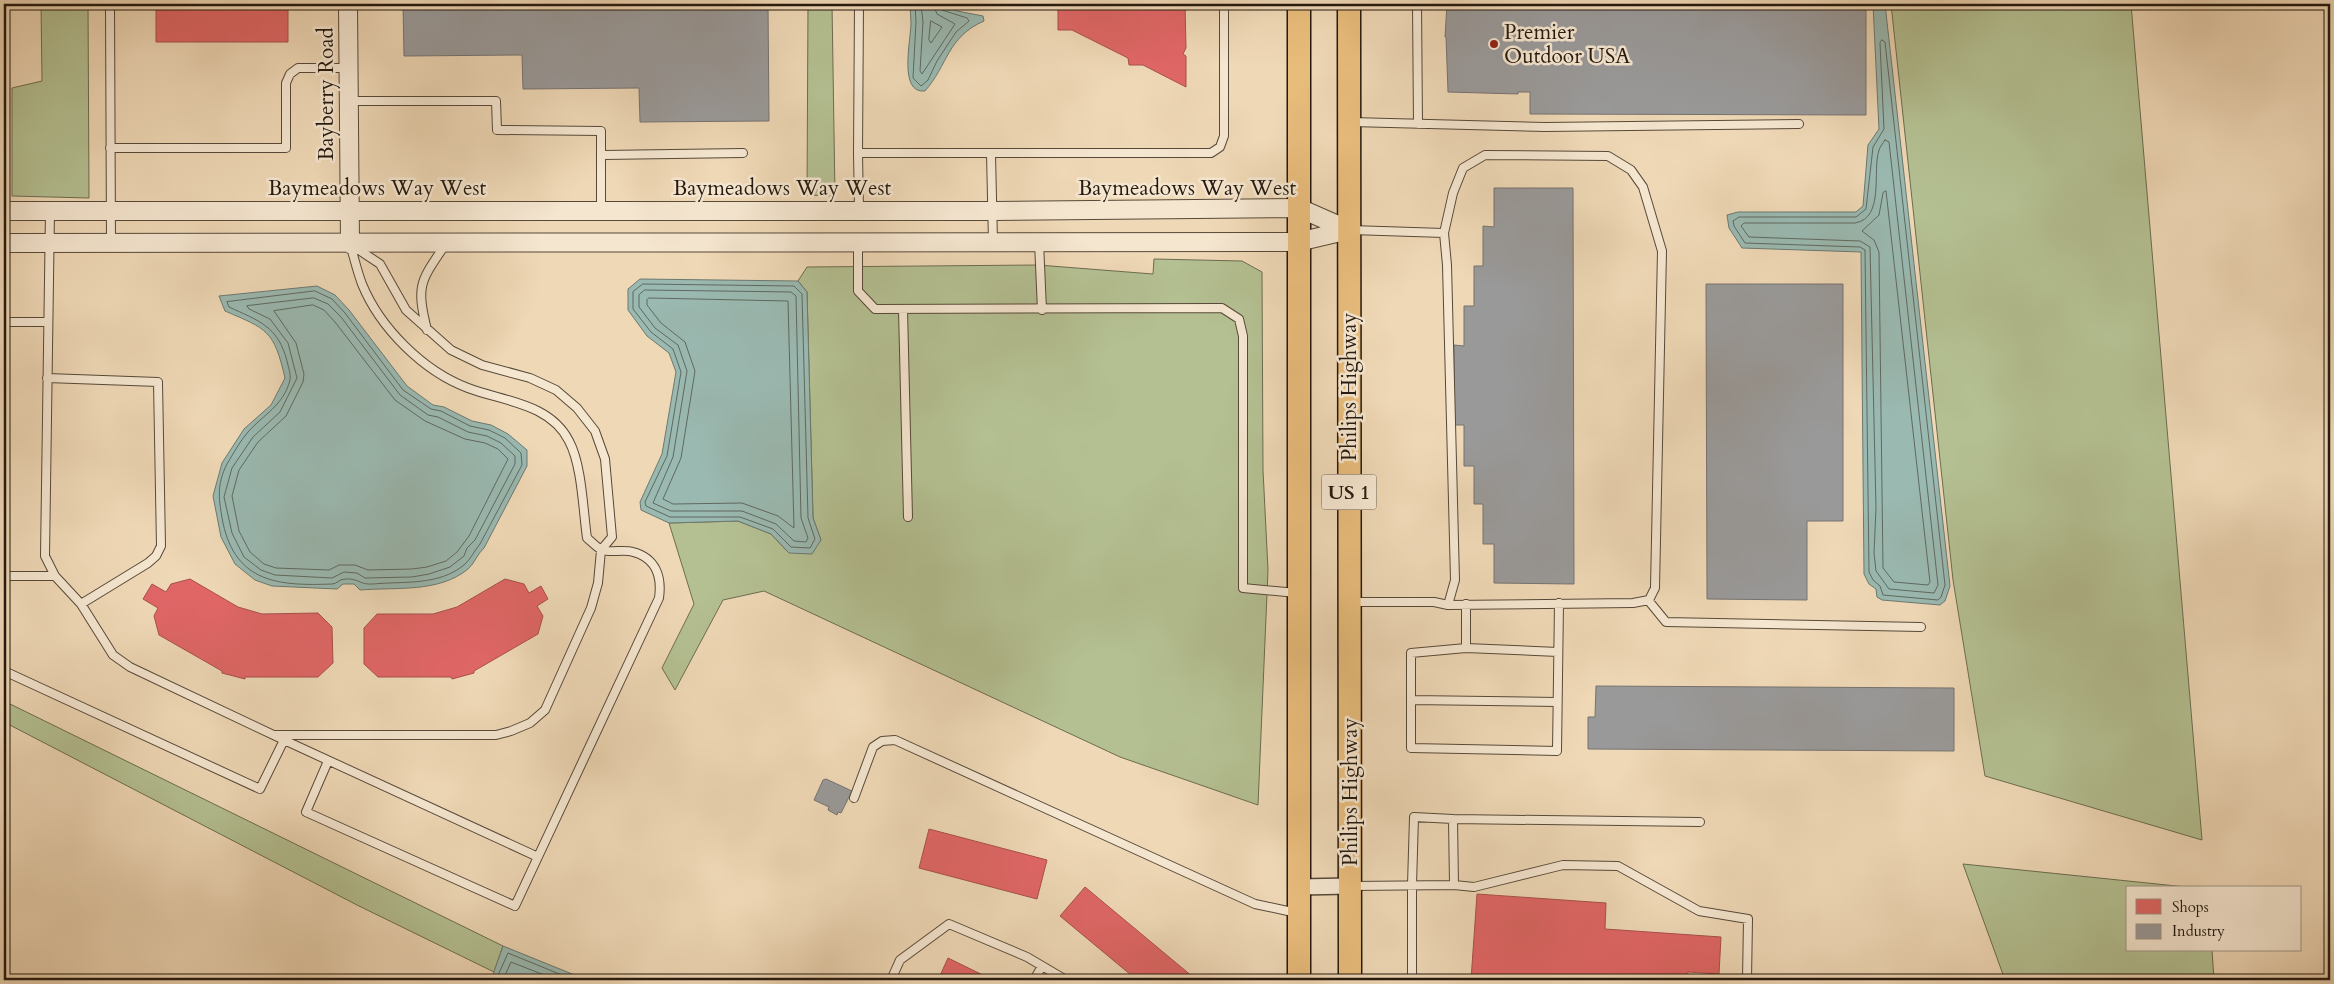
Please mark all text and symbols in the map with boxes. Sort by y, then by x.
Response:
place label: Premier Outdoor USA [1504,18,1630,71]
street label: Bayberry Road [312,27,341,161]
marker: Premier Outdoor USA [1488,38,1500,50]
street label: Baymeadows Way West [268,174,486,203]
street label: Baymeadows Way West [673,174,891,203]
street label: Baymeadows Way West [1078,174,1296,203]
street label: Philips Highway [1335,313,1364,461]
road number: US 1 [1322,474,1376,510]
street label: Philips Highway [1336,718,1365,866]
legend [2126,886,2302,952]
text: Shops [2172,897,2209,917]
text: Industry [2172,921,2225,941]

